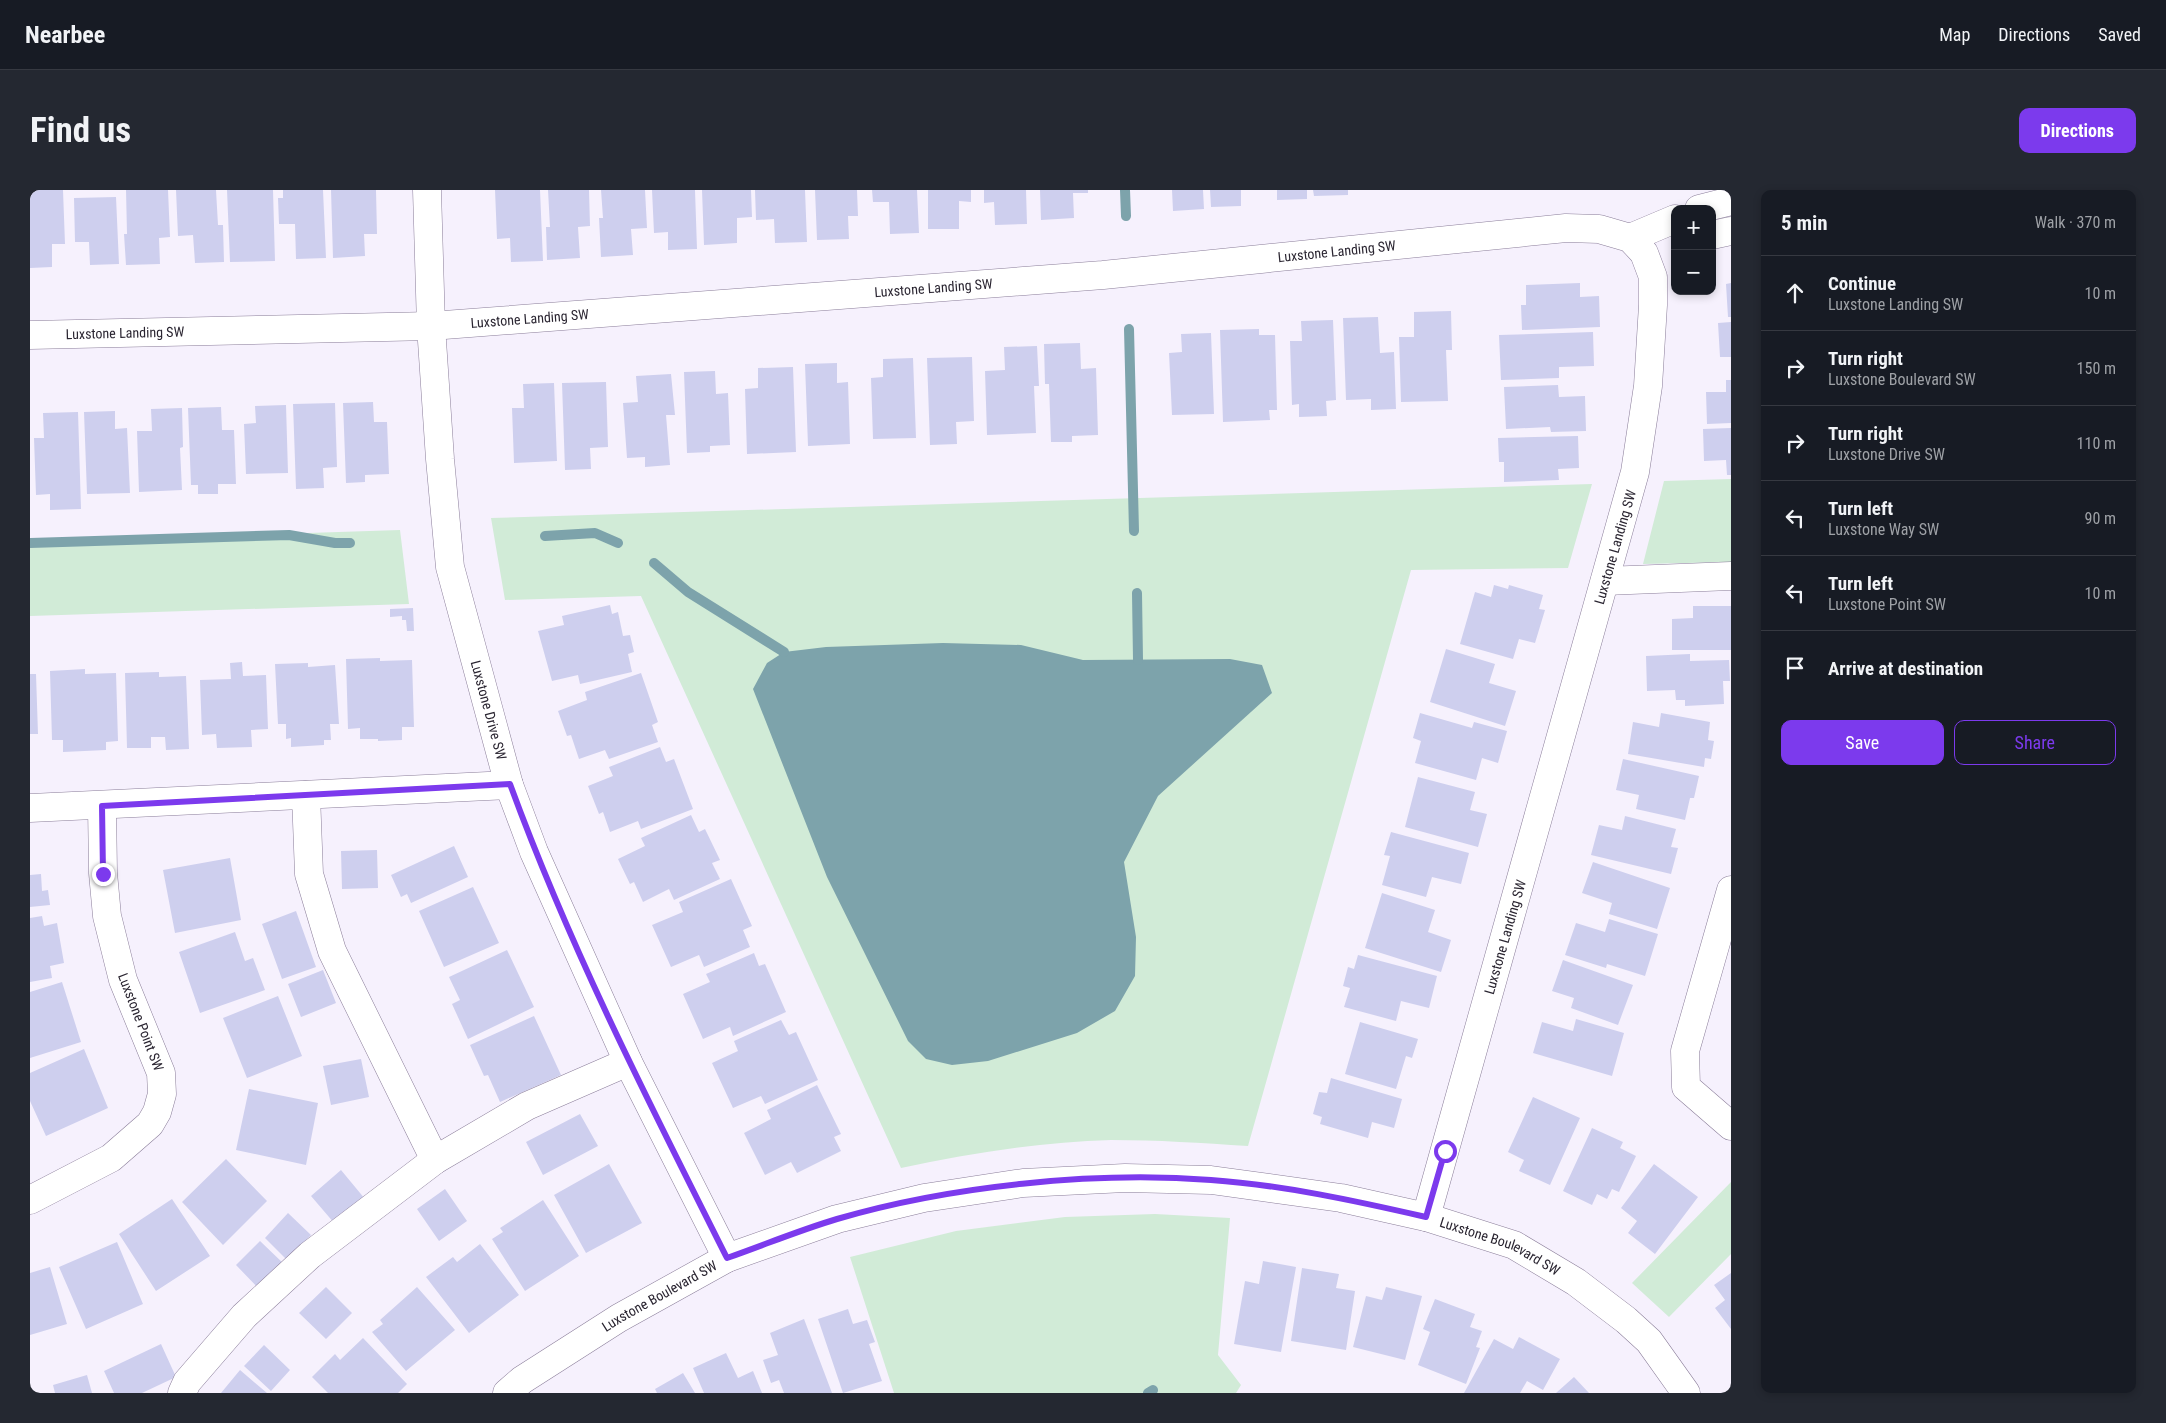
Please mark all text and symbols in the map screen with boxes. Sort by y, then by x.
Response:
text: Nearbee [25,21,105,49]
text: Map [1939,24,1970,45]
text: Directions [1998,24,2070,45]
text: Saved [2098,24,2141,45]
button: Directions [2019,108,2136,153]
text: Find us [30,110,131,151]
map controls [1671,205,1716,295]
button: + [1671,205,1716,250]
text: 5 min [1781,211,1828,235]
text: Walk · 370 m [2035,213,2116,232]
street label: Luxstone Landing SW [1277,237,1397,265]
button: − [1671,250,1716,295]
text: Continue [1828,272,1896,295]
street label: Luxstone Landing SW [874,275,993,300]
icon: ahead [1781,279,1809,307]
text: 10 m [2084,284,2116,303]
text: Luxstone Landing SW [1828,295,1963,314]
street label: Luxstone Landing SW [470,306,590,331]
street label: Luxstone Landing SW [66,324,185,342]
text: Turn right [1828,347,1903,370]
icon: right [1781,354,1809,382]
text: 150 m [2077,359,2116,378]
text: Luxstone Boulevard SW [1828,370,1976,389]
text: Turn right [1828,422,1903,445]
icon: right [1781,429,1809,457]
text: 110 m [2077,434,2116,453]
text: Luxstone Drive SW [1828,445,1945,464]
street label: Luxstone Landing SW [1591,488,1639,606]
text: Turn left [1828,497,1893,520]
icon: left [1781,504,1809,532]
text: 90 m [2084,509,2116,528]
text: Luxstone Way SW [1828,520,1939,539]
text: Turn left [1828,572,1893,595]
icon: left [1781,579,1809,607]
text: 10 m [2084,584,2116,603]
text: Luxstone Point SW [1828,595,1946,614]
icon: arrive [1781,654,1809,682]
text: Arrive at destination [1828,657,1983,680]
street label: Luxstone Drive SW [468,659,510,762]
button: Save [1781,720,1944,765]
button: Share [1954,720,2116,765]
route end [92,863,115,886]
street label: Luxstone Landing SW [1481,878,1529,996]
street label: Luxstone Point SW [115,971,167,1073]
route start [1434,1140,1457,1163]
street label: Luxstone Boulevard SW [1438,1214,1563,1279]
street label: Luxstone Boulevard SW [599,1257,720,1335]

